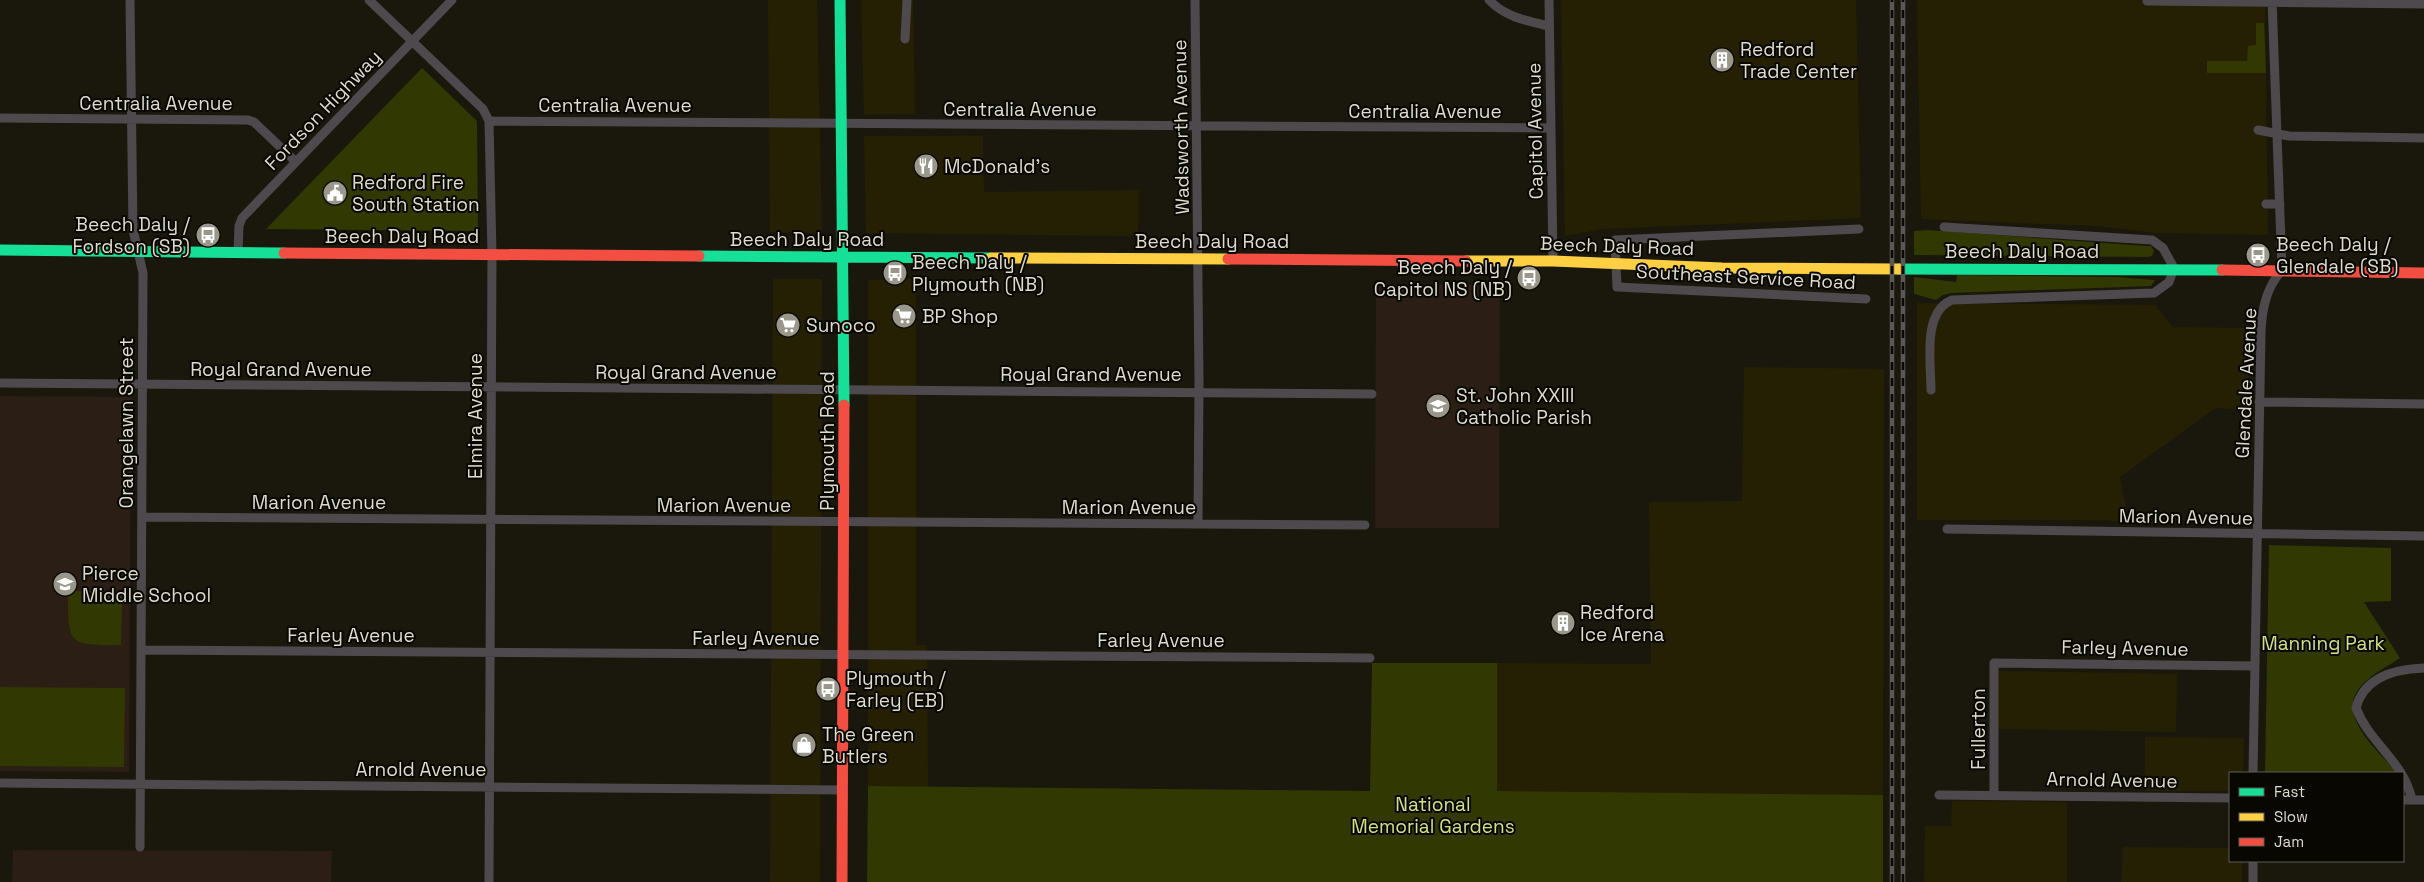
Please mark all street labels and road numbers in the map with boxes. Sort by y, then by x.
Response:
street label: Wadsworth Avenue [1167,39,1195,215]
street label: Fordson Highway [259,45,387,175]
street label: Capitol Avenue [1521,63,1549,199]
street label: Centralia Avenue [79,91,233,116]
street label: Centralia Avenue [538,93,692,118]
street label: Centralia Avenue [943,97,1097,122]
street label: Centralia Avenue [1348,99,1502,124]
street label: Beech Daly Road [325,224,479,249]
street label: Beech Daly Road [730,227,884,252]
street label: Beech Daly Road [1135,229,1289,254]
street label: Beech Daly Road [1539,231,1695,261]
street label: Beech Daly Road [1945,239,2099,264]
street label: Southeast Service Road [1635,259,1857,295]
street label: Glendale Avenue [2230,307,2262,459]
street label: Orangelawn Street [114,338,139,508]
street label: Elmira Avenue [463,353,488,479]
street label: Royal Grand Avenue [190,357,372,382]
street label: Royal Grand Avenue [595,360,777,385]
street label: Royal Grand Avenue [1000,362,1182,387]
street label: Plymouth Road [815,371,840,511]
street label: Marion Avenue [252,490,386,515]
street label: Marion Avenue [657,493,791,518]
street label: Marion Avenue [1062,495,1196,520]
street label: Marion Avenue [2119,503,2253,531]
street label: Farley Avenue [287,623,415,648]
street label: Farley Avenue [692,626,820,651]
street label: Farley Avenue [1097,628,1225,653]
street label: Farley Avenue [2061,634,2189,662]
street label: Fullerton [1966,688,1991,770]
street label: Arnold Avenue [355,757,487,782]
street label: Arnold Avenue [2046,766,2178,794]

